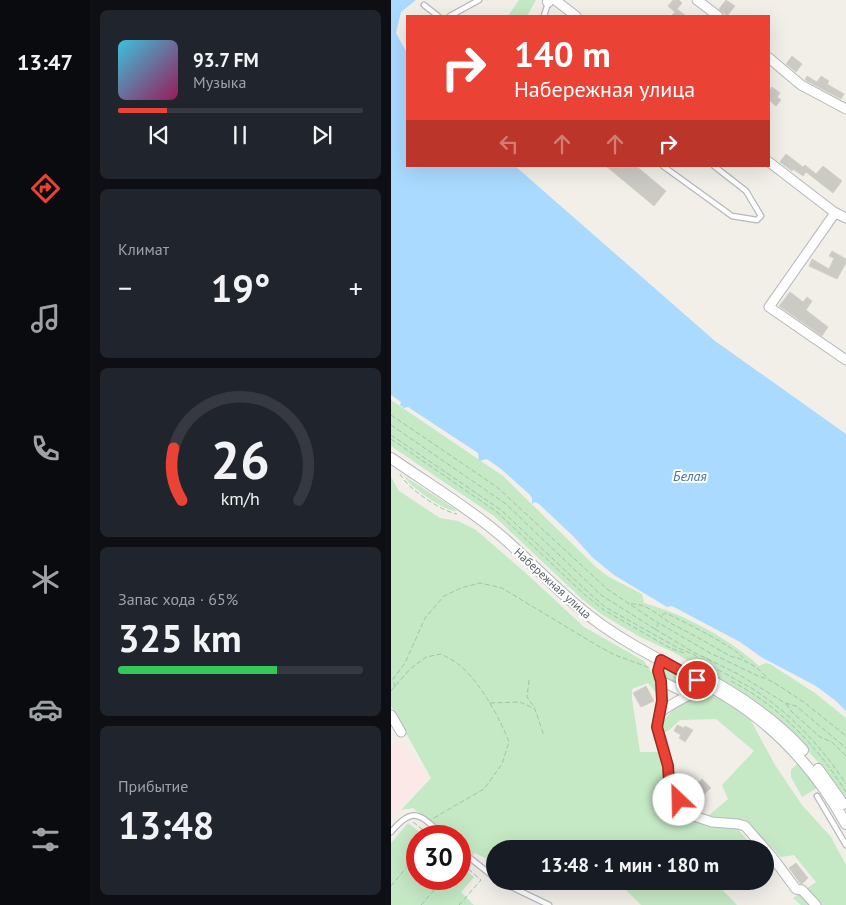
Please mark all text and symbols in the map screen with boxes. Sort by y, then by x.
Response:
text: 140 m [514,31,611,77]
icon: right [431,35,496,100]
text: 13:47 [17,48,73,76]
text: 93.7 FM [193,48,259,72]
text: Музыка [193,72,246,92]
text: Набережная улица [514,75,695,103]
icon: previous [145,121,173,149]
icon: pause [226,121,254,149]
icon: next [308,121,336,149]
icon: left [495,130,523,158]
icon: ahead [548,130,576,158]
icon: ahead [601,130,629,158]
icon: right [654,130,682,158]
icon: directions [28,171,63,206]
text: Климат [118,239,169,259]
text: 19° [211,263,270,312]
text: − [118,269,132,306]
text: + [349,269,363,306]
icon: music [28,301,63,336]
text: 26 [211,426,270,493]
icon: phone [28,431,63,466]
water label: Белая [673,467,707,485]
text: km/h [221,487,260,510]
street label: Набережная улица [511,544,595,622]
icon: climate [28,562,63,597]
text: Запас хода · 65% [118,589,238,609]
text: 325 km [118,613,242,662]
pin [676,659,718,701]
icon: arrive [683,666,711,694]
icon: car [28,692,63,727]
position arrow [652,773,704,825]
text: Прибытие [118,776,188,796]
text: 13:48 [118,800,214,849]
icon: filters [28,822,63,857]
speed limit sign: 30 [406,825,471,890]
text: 13:48 · 1 мин · 180 m [541,853,719,877]

